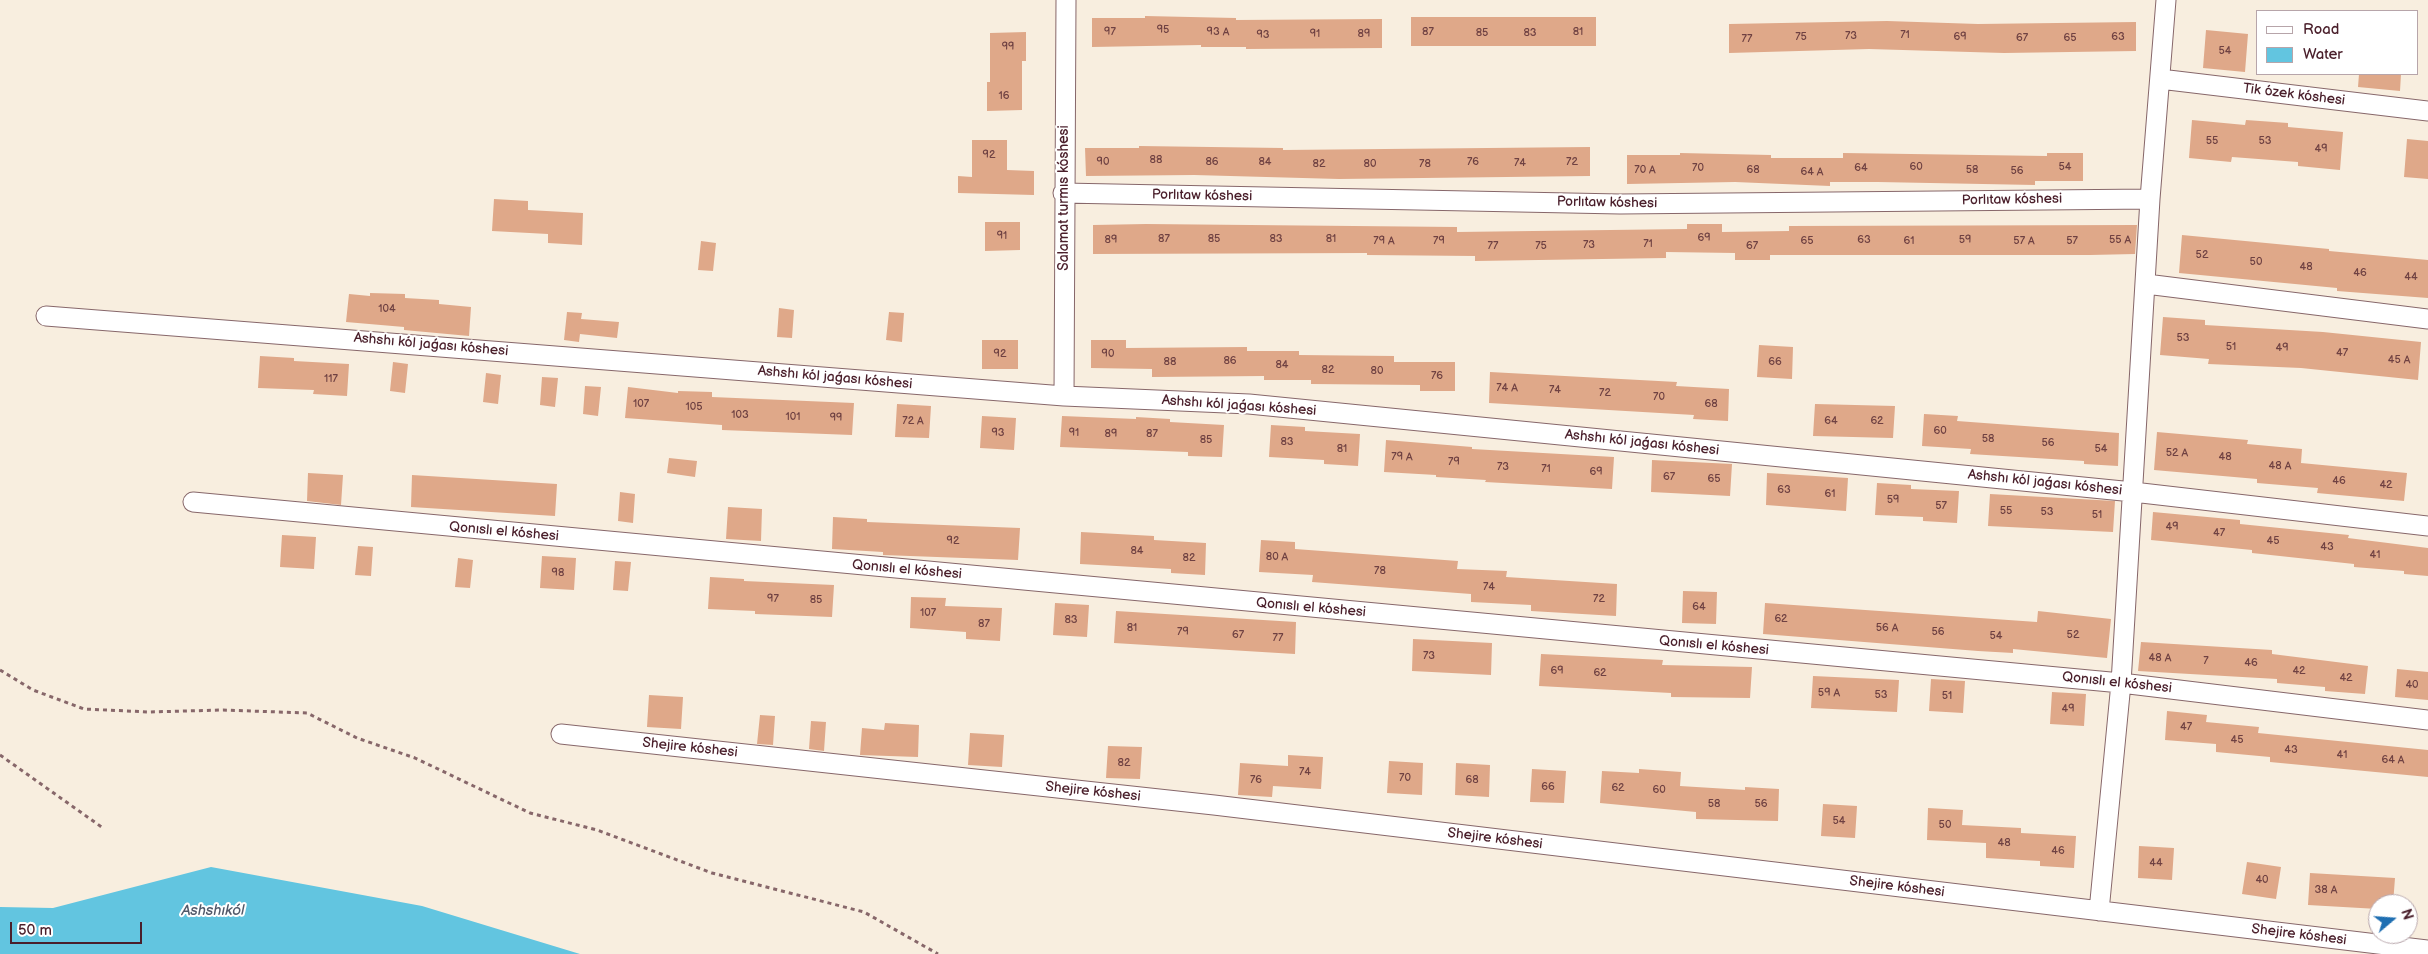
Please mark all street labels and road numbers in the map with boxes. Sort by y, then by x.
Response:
street label: Tik ózek kóshesi [2242,80,2346,110]
street label: Salamat turmıs kóshesi [1056,125,1072,271]
street label: Porlıtaw kóshesi [1152,187,1252,205]
street label: Porlıtaw kóshesi [1962,191,2062,209]
street label: Porlıtaw kóshesi [1557,194,1657,212]
street label: Ashshı kól jaǵası kóshesi [353,330,509,360]
street label: Ashshı kól jaǵası kóshesi [757,363,913,393]
street label: Ashshı kól jaǵası kóshesi [1161,392,1317,420]
street label: Ashshı kól jaǵası kóshesi [1564,427,1720,459]
street label: Ashshı kól jaǵası kóshesi [1967,467,2123,499]
street label: Qonıslı el kóshesi [448,519,560,545]
street label: Qonıslı el kóshesi [851,557,963,583]
street label: Qonıslı el kóshesi [1255,595,1367,621]
street label: Qonıslı el kóshesi [1658,633,1770,659]
street label: Qonıslı el kóshesi [2061,669,2173,697]
street label: Shejire kóshesi [642,735,738,761]
street label: Shejire kóshesi [1045,779,1141,805]
street label: Shejire kóshesi [1446,825,1544,853]
street label: Shejire kóshesi [1848,873,1946,901]
street label: Shejire kóshesi [2250,921,2348,949]

